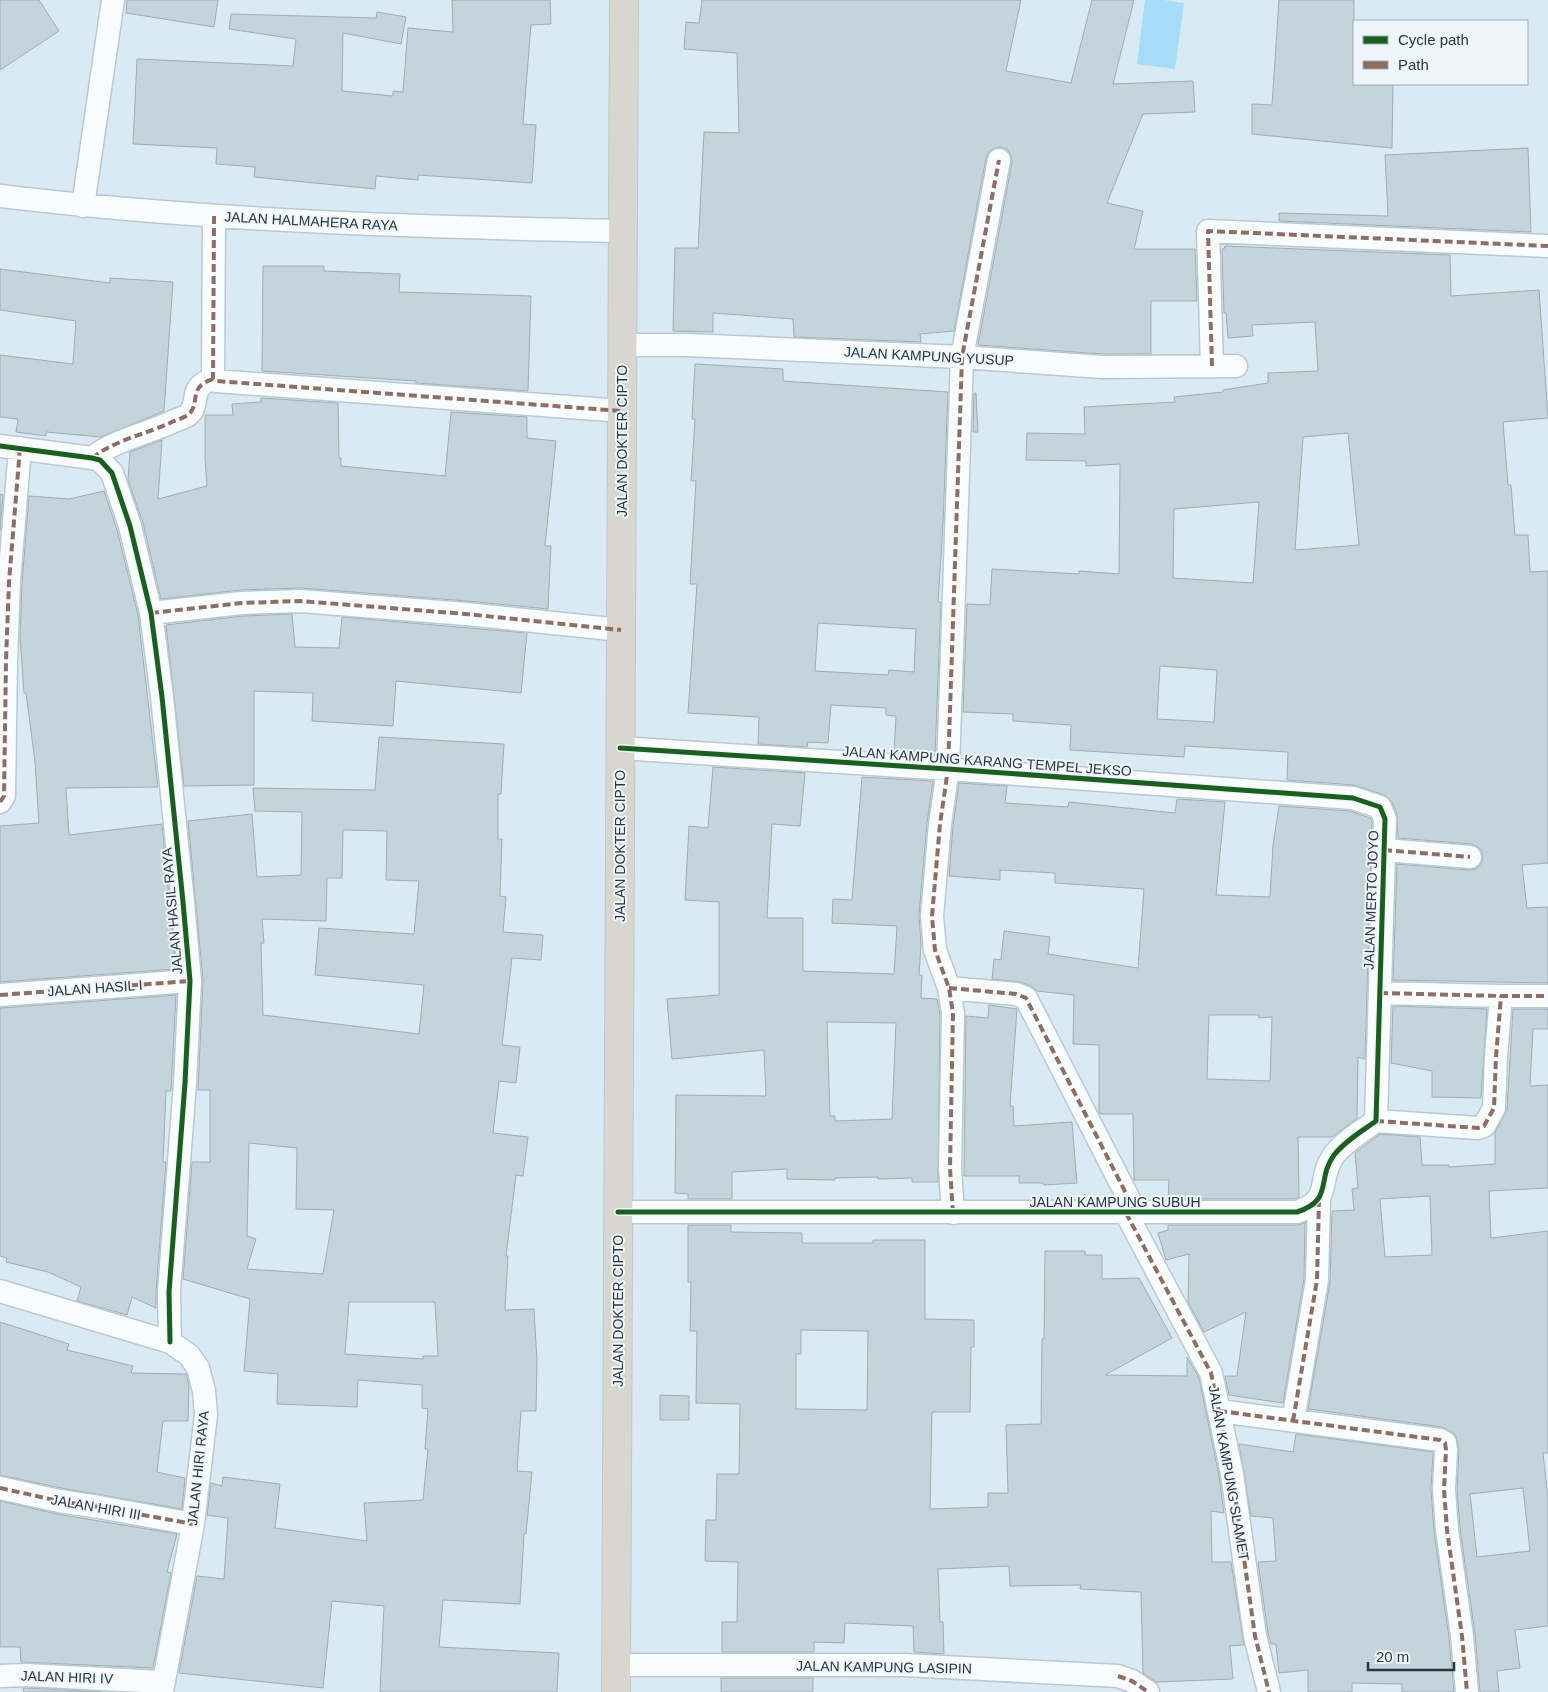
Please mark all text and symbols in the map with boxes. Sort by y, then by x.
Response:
legend [1353,20,1528,85]
text: Cycle path [1398,31,1469,48]
text: Path [1398,56,1429,73]
street label: JALAN HALMAHERA RAYA [224,208,399,234]
street label: JALAN KAMPUNG YUSUP [844,344,1014,368]
street label: JALAN DOKTER CIPTO [614,365,630,517]
street label: JALAN KAMPUNG KARANG TEMPEL JEKSO [842,743,1132,779]
street label: JALAN DOKTER CIPTO [612,770,628,922]
street label: JALAN MERTO JOYO [1361,830,1381,970]
street label: JALAN HASIL RAYA [158,846,186,975]
street label: JALAN HASIL I [47,977,143,999]
street label: JALAN KAMPUNG SUBUH [1029,1194,1201,1210]
street label: JALAN DOKTER CIPTO [610,1235,626,1387]
street label: JALAN KAMPUNG SLAMET [1206,1384,1252,1563]
street label: JALAN HIRI RAYA [184,1409,212,1526]
street label: JALAN HIRI III [50,1491,142,1523]
scale bar [1368,1640,1454,1672]
text: 20 m [1376,1648,1409,1665]
street label: JALAN KAMPUNG LASIPIN [796,1657,972,1677]
street label: JALAN HIRI IV [20,1667,114,1687]

